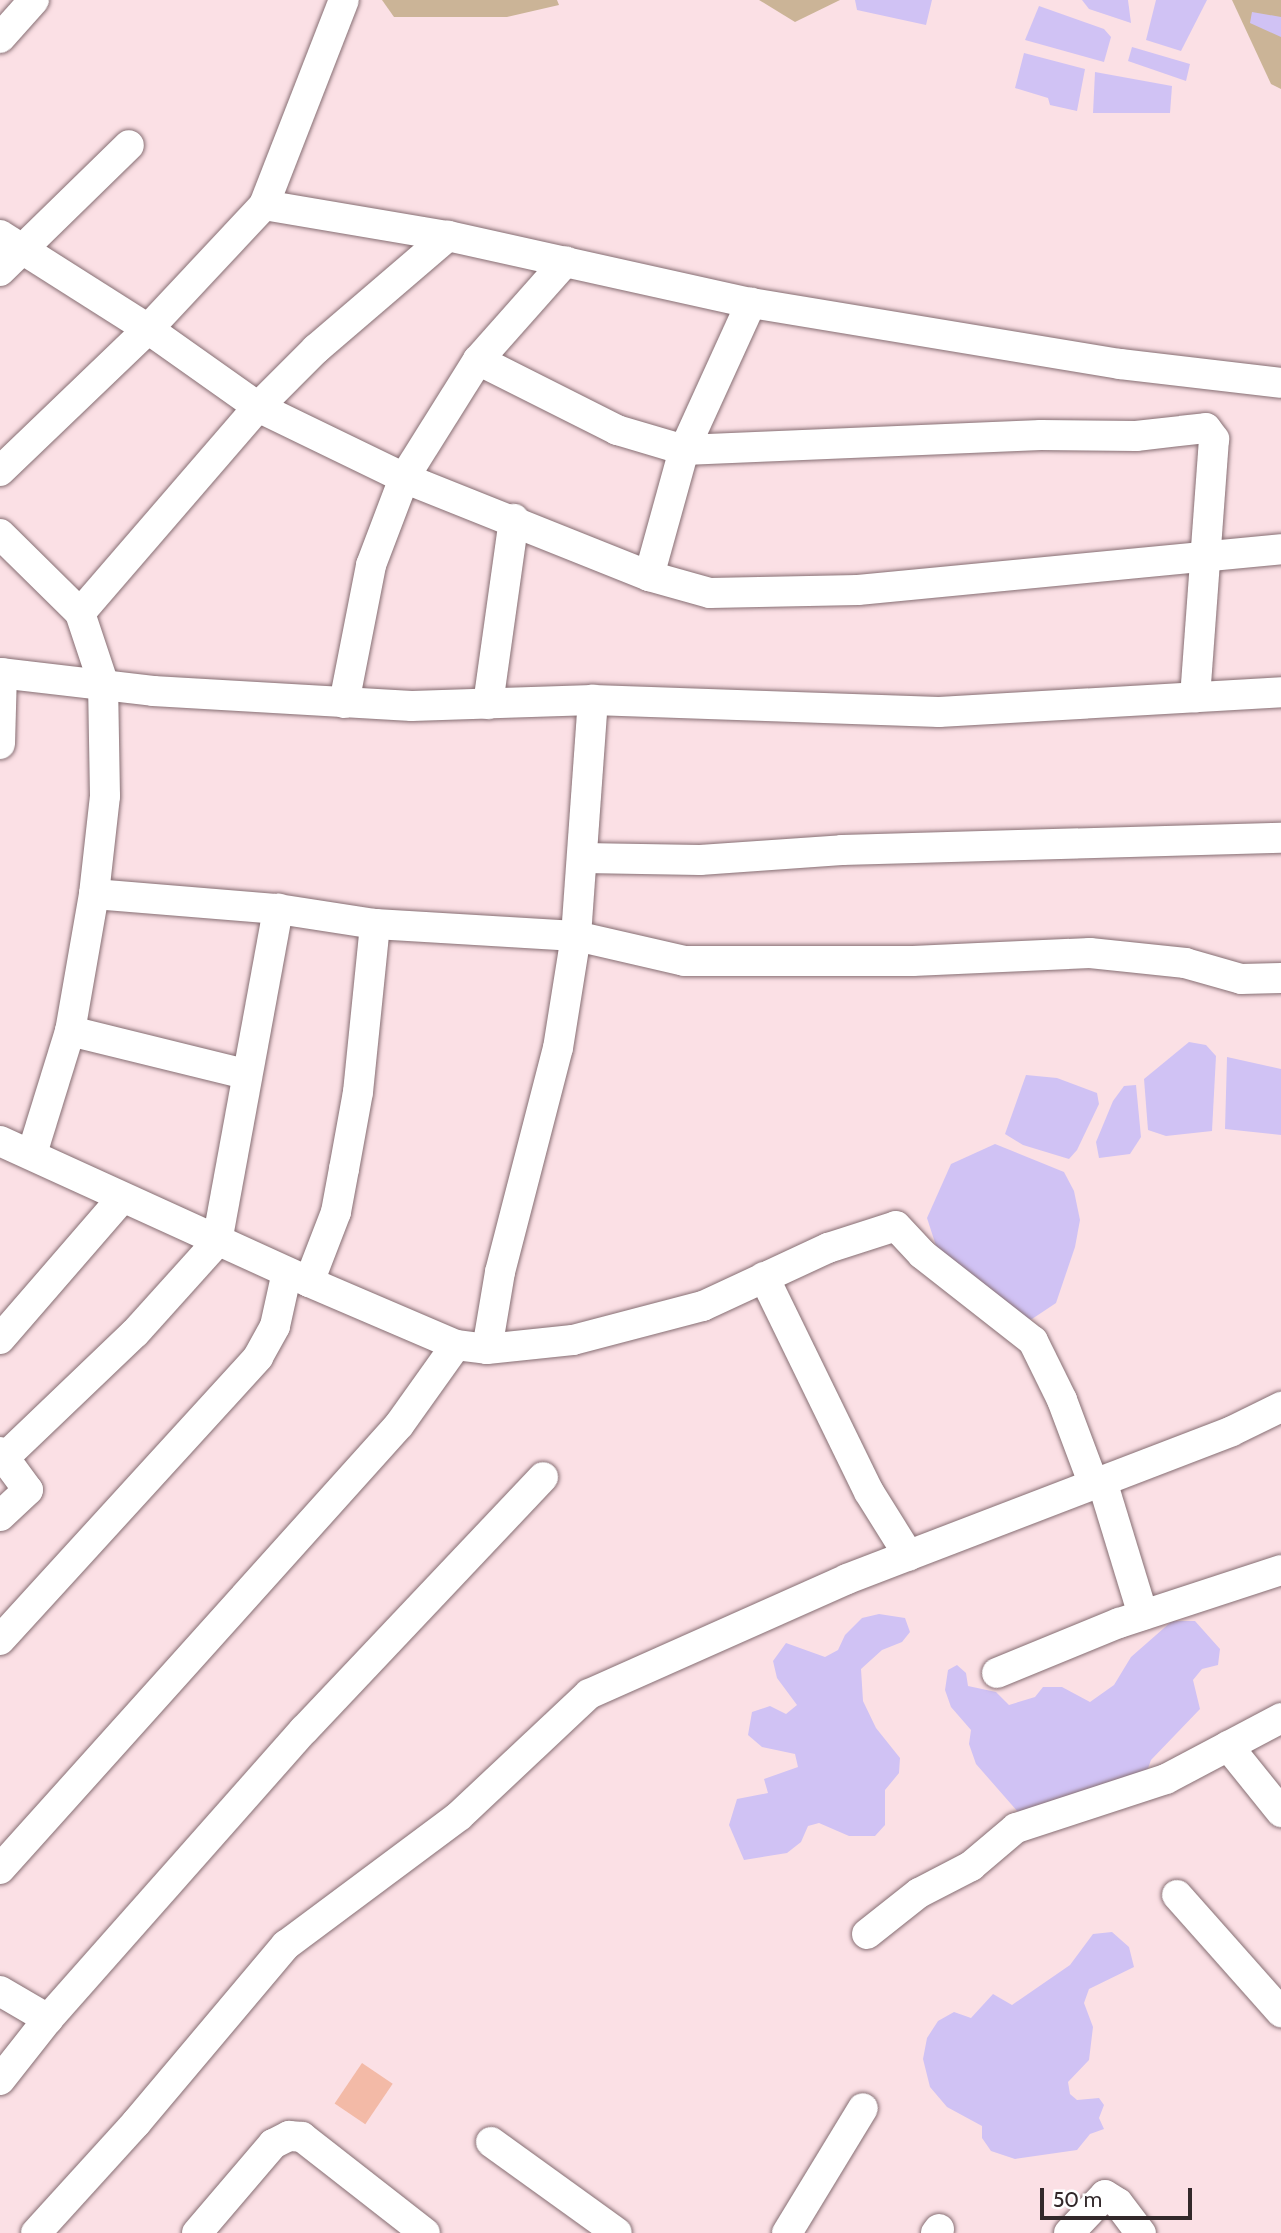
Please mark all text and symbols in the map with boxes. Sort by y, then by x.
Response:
scale bar [1043,2174,1195,2218]
text: 50 m [1053,2187,1102,2212]

